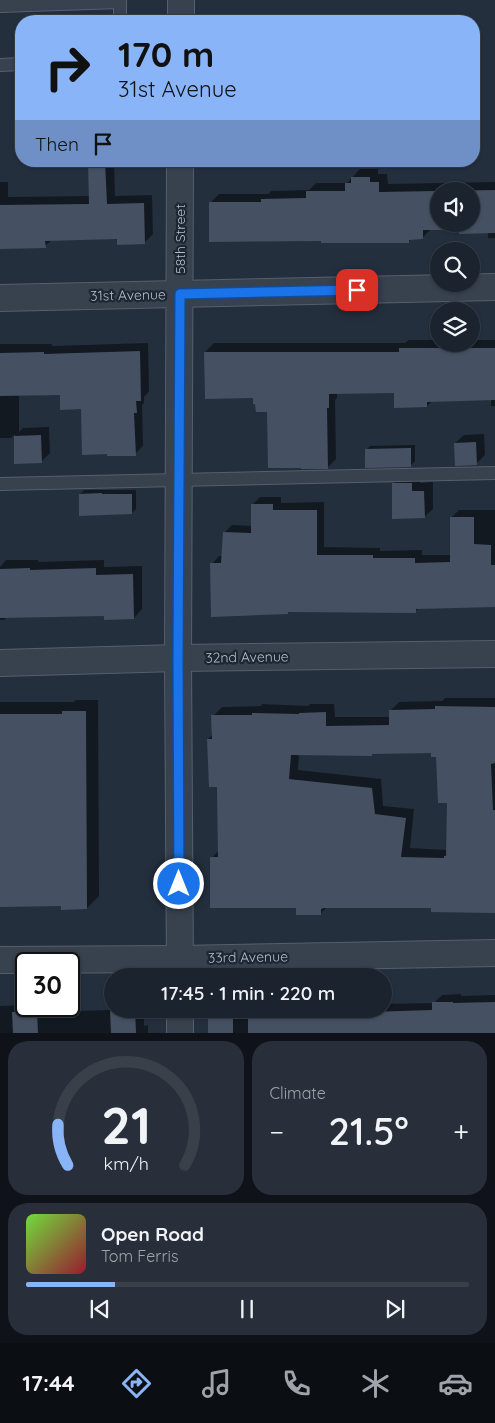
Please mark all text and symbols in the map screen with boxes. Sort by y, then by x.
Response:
text: 170 m [118,32,214,76]
icon: right [35,35,100,100]
text: 31st Avenue [118,75,237,103]
icon: arrive [89,130,117,158]
text: Then [35,132,79,156]
map controls [430,182,480,352]
button: sound [430,182,480,232]
street label: 58th Street [171,204,189,274]
button: search [430,242,480,292]
pin [336,269,378,311]
icon: arrive [343,276,371,304]
street label: 31st Avenue [90,285,166,305]
button: layers [430,302,480,352]
street label: 32nd Avenue [205,647,289,667]
position arrow [152,857,204,909]
street label: 33rd Avenue [208,947,288,967]
speed limit sign: 30 [15,952,80,1017]
text: 17:45 · 1 min · 220 m [161,981,335,1005]
text: Climate [270,1083,326,1103]
text: 21 [101,1092,151,1157]
text: 21.5° [329,1107,409,1155]
text: − [270,1114,284,1149]
text: + [453,1114,469,1149]
text: km/h [103,1152,148,1174]
text: Open Road [101,1222,204,1246]
text: Tom Ferris [101,1246,178,1266]
icon: previous [86,1295,114,1323]
icon: pause [233,1295,261,1323]
icon: next [381,1295,409,1323]
icon: directions [119,1366,154,1401]
icon: music [199,1366,234,1401]
icon: phone [279,1366,314,1401]
icon: climate [358,1366,393,1401]
icon: car [438,1366,473,1401]
text: 17:44 [22,1369,75,1397]

